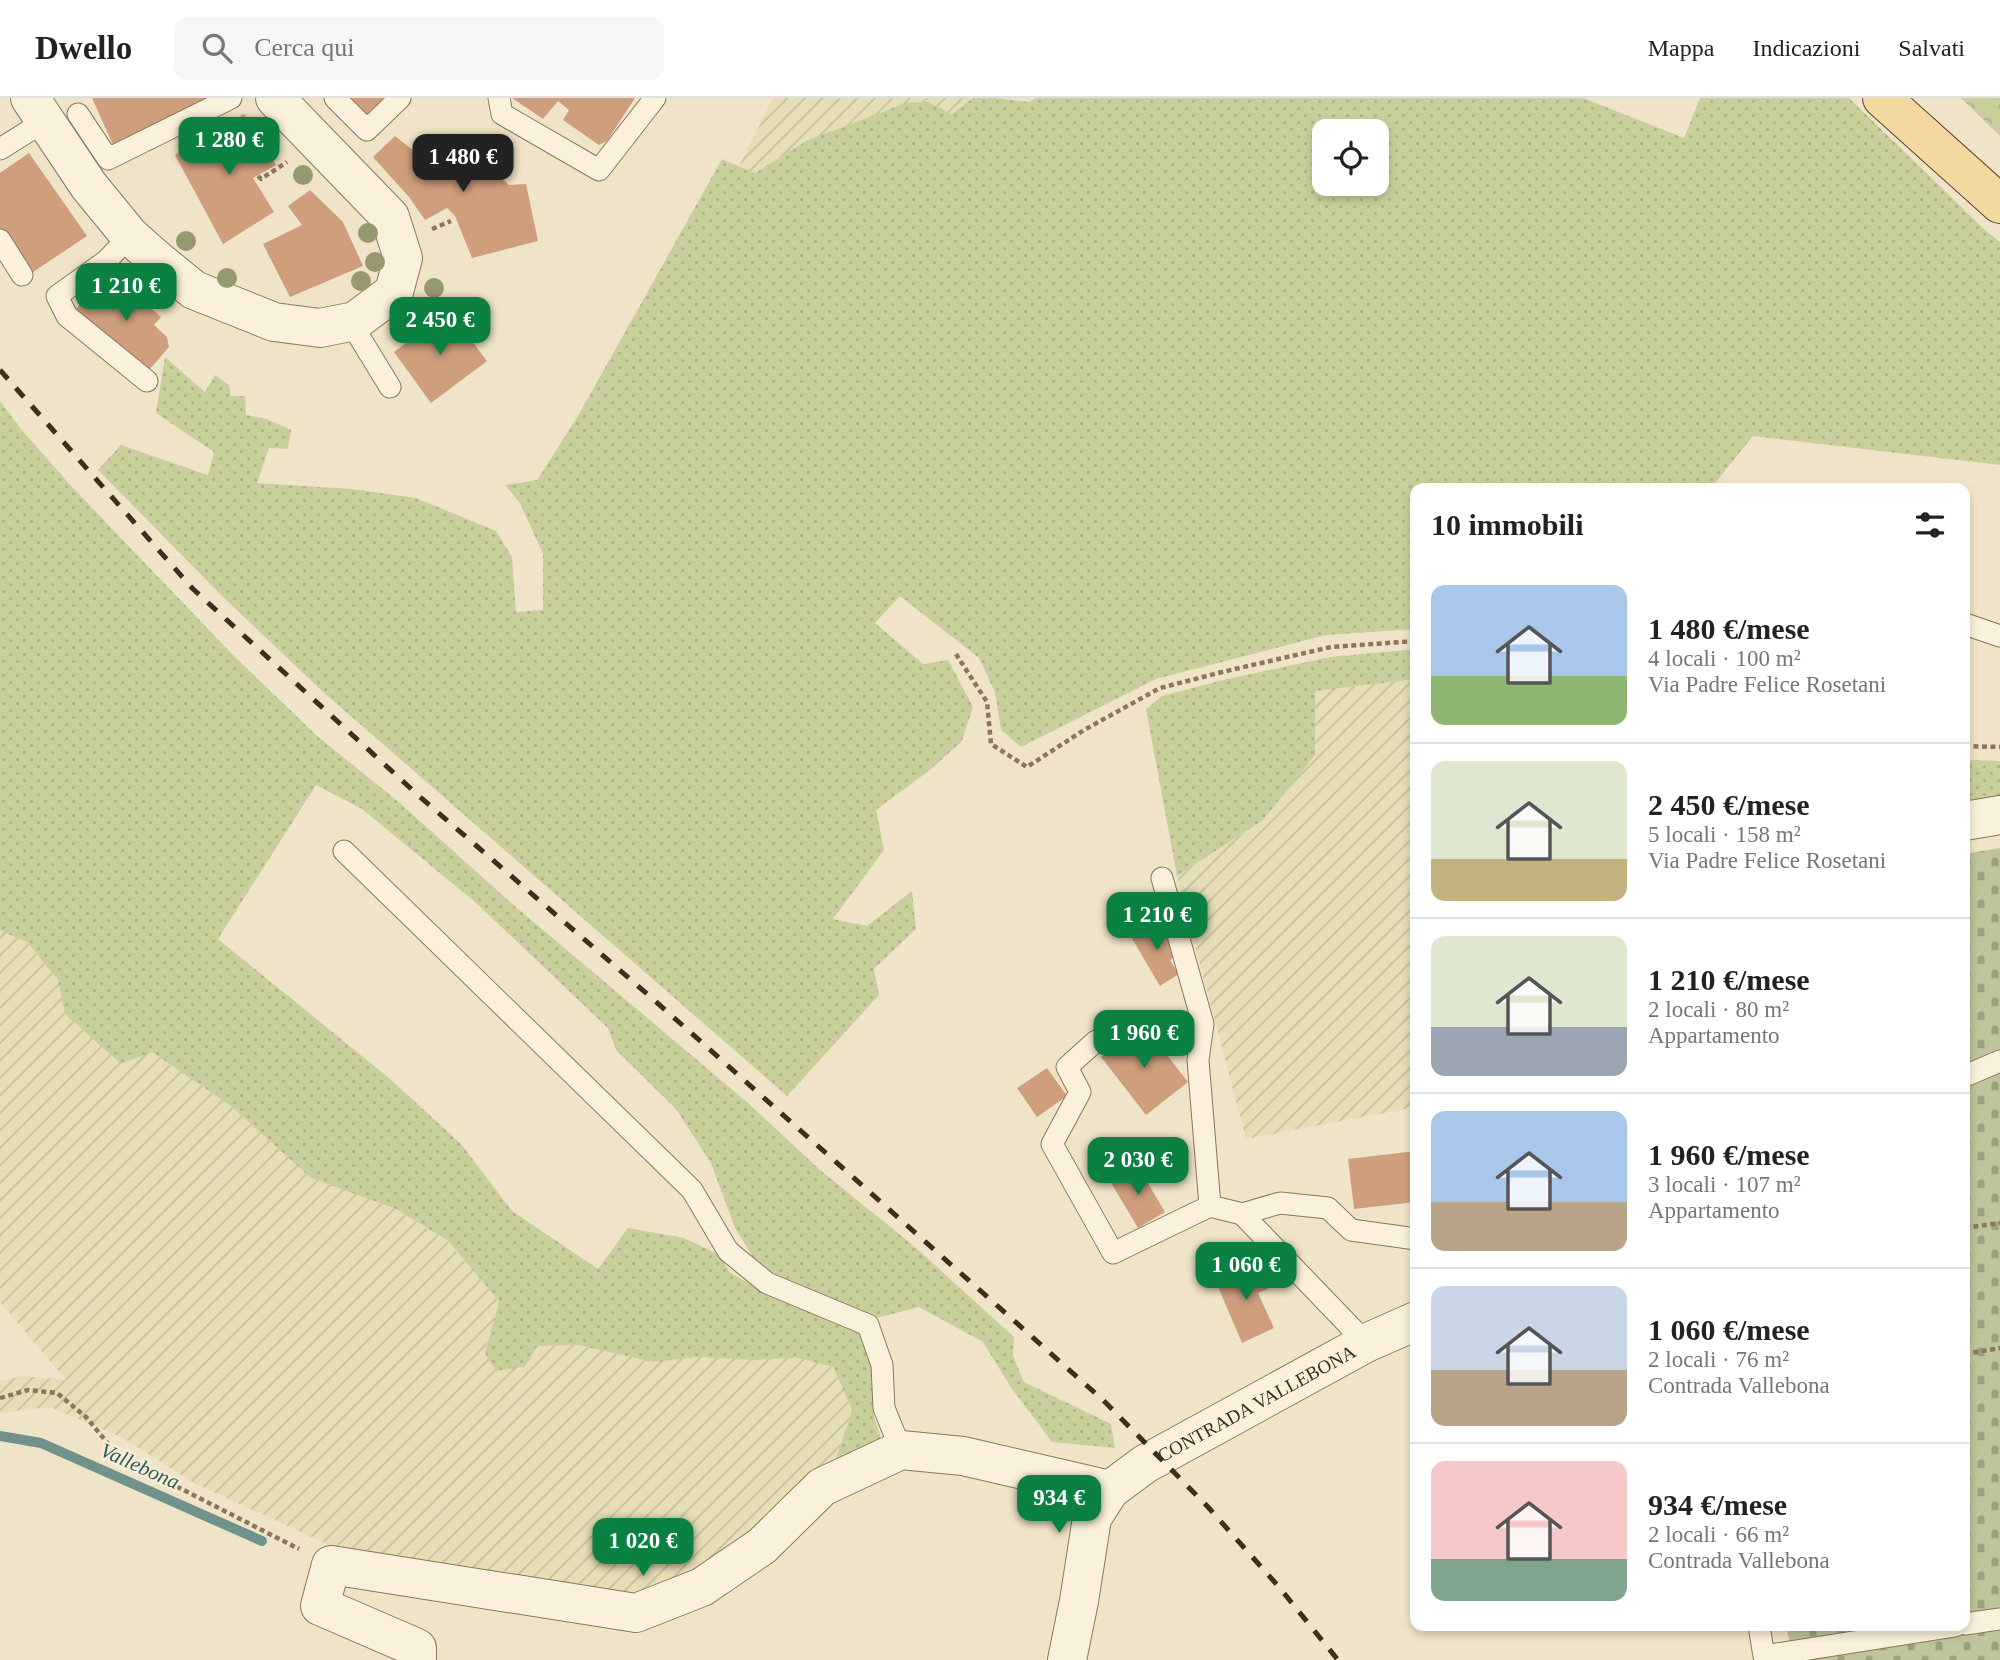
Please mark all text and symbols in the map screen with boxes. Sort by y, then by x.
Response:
search box [174,17,664,80]
icon: search [198,29,236,67]
text: Dwello [35,30,132,66]
text: Cerca qui [254,33,355,62]
text: Mappa [1648,35,1714,61]
text: Indicazioni [1752,35,1860,61]
text: Salvati [1898,35,1965,61]
pin: 1 280 € [164,118,294,177]
map controls [1312,119,1389,196]
button: locate [1312,119,1389,196]
text: 1 280 € [195,127,264,152]
pin: 1 480 € [398,134,528,194]
text: 1 480 € [429,144,498,169]
pin: 1 210 € [61,264,191,323]
text: 1 210 € [92,273,161,298]
pin: 2 450 € [375,298,505,357]
text: 2 450 € [406,307,475,332]
icon: filters [1911,506,1949,544]
text: 10 immobili [1431,508,1584,541]
text: 1 480 €/mese [1648,612,1810,645]
icon: home [1487,613,1571,697]
text: 4 locali · 100 m² [1648,646,1801,671]
text: Via Padre Felice Rosetani [1648,672,1886,697]
text: 2 450 €/mese [1648,788,1810,821]
icon: home [1487,789,1571,873]
text: 5 locali · 158 m² [1648,822,1801,847]
text: Via Padre Felice Rosetani [1648,848,1886,873]
pin: 1 210 € [1092,892,1222,952]
text: 1 210 € [1123,902,1192,927]
text: 1 210 €/mese [1648,963,1810,996]
icon: home [1487,964,1571,1048]
text: 2 locali · 80 m² [1648,997,1789,1022]
pin: 1 960 € [1079,1010,1209,1070]
text: 1 960 € [1110,1020,1179,1045]
text: Appartamento [1648,1023,1780,1048]
pin: 2 030 € [1073,1138,1203,1197]
text: 1 960 €/mese [1648,1138,1810,1171]
icon: home [1487,1139,1571,1223]
text: 2 030 € [1104,1147,1173,1172]
text: 3 locali · 107 m² [1648,1172,1801,1197]
text: Appartamento [1648,1198,1780,1223]
pin: 1 060 € [1181,1242,1311,1302]
text: 1 060 € [1212,1252,1281,1277]
text: 1 060 €/mese [1648,1313,1810,1346]
icon: home [1487,1314,1571,1398]
street label: CONTRADA VALLEBONA [1154,1340,1359,1466]
text: 2 locali · 76 m² [1648,1347,1789,1372]
text: Contrada Vallebona [1648,1373,1830,1398]
water label: Vallebona [97,1438,183,1494]
pin: 934 € [1010,1476,1108,1535]
text: 934 € [1033,1485,1085,1510]
text: 934 €/mese [1648,1488,1787,1521]
icon: home [1487,1489,1571,1573]
pin: 1 020 € [578,1518,708,1578]
text: 2 locali · 66 m² [1648,1522,1789,1547]
text: 1 020 € [609,1528,678,1553]
text: Contrada Vallebona [1648,1548,1830,1573]

